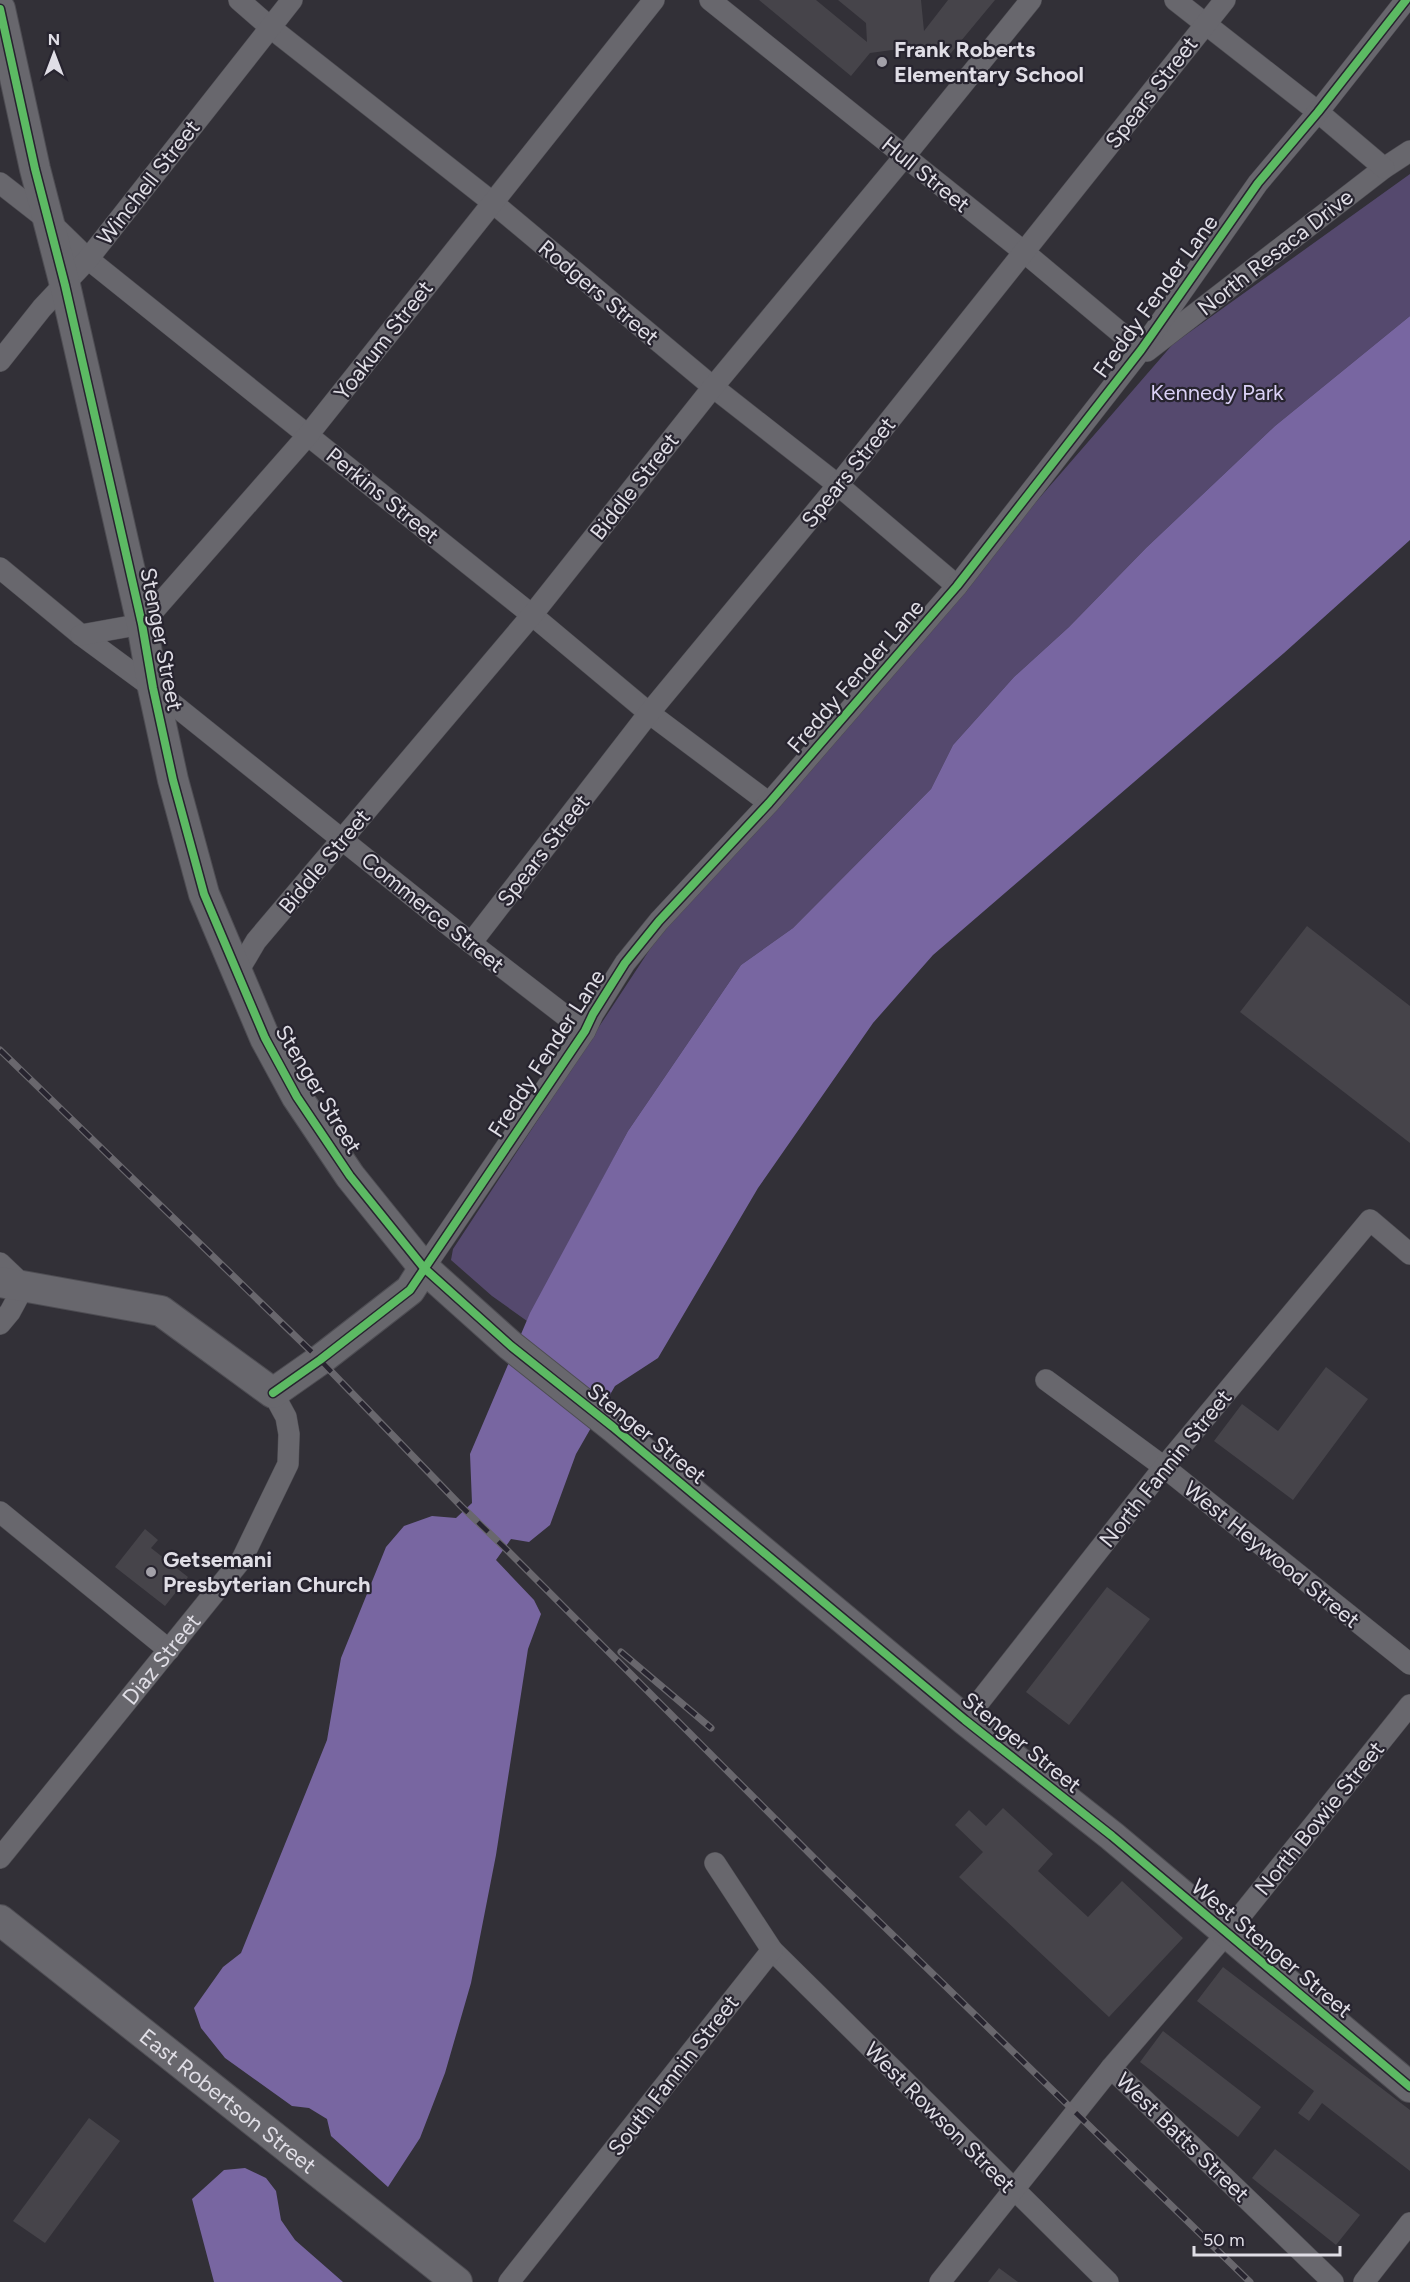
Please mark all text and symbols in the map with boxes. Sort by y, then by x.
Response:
north arrow [24,24,84,84]
text: N [48,30,60,49]
street label: Spears Street [1099,31,1203,154]
place label: Frank Roberts Elementary School [894,36,1084,88]
marker: Frank Roberts Elementary School [875,55,889,69]
street label: Winchell Street [91,114,206,250]
street label: Hull Street [876,131,975,218]
street label: North Resaca Drive [1192,183,1358,322]
street label: Freddy Fender Lane [1087,210,1224,383]
street label: Rodgers Street [533,234,664,351]
street label: Yoakum Street [328,275,439,406]
park label: Kennedy Park [1150,379,1284,406]
street label: Spears Street [796,412,901,533]
street label: Biddle Street [584,427,685,545]
street label: Perkins Street [321,442,445,549]
street label: Stenger Street [134,565,189,713]
street label: Freddy Fender Lane [781,594,929,759]
street label: Spears Street [491,789,595,912]
street label: Biddle Street [273,804,376,919]
street label: Commerce Street [356,846,510,978]
street label: Freddy Fender Lane [482,964,611,1142]
street label: Stenger Street [270,1020,368,1159]
street label: Stenger Street [582,1377,712,1490]
street label: North Fannin Street [1093,1384,1237,1553]
street label: West Heywood Street [1178,1475,1365,1634]
place label: Getsemani Presbyterian Church [163,1546,371,1598]
marker: Getsemani Presbyterian Church [144,1565,158,1579]
street label: Diaz Street [117,1608,206,1710]
street label: Stenger Street [957,1686,1087,1799]
street label: North Bowie Street [1249,1736,1390,1901]
street label: West Stenger Street [1186,1873,1358,2024]
street label: South Fannin Street [602,1990,745,2161]
street label: East Robertson Street [134,2023,322,2179]
street label: West Rowson Street [859,2036,1021,2198]
street label: West Batts Street [1110,2067,1255,2208]
scale bar [1194,2219,1340,2257]
text: 50 m [1203,2229,1245,2251]

